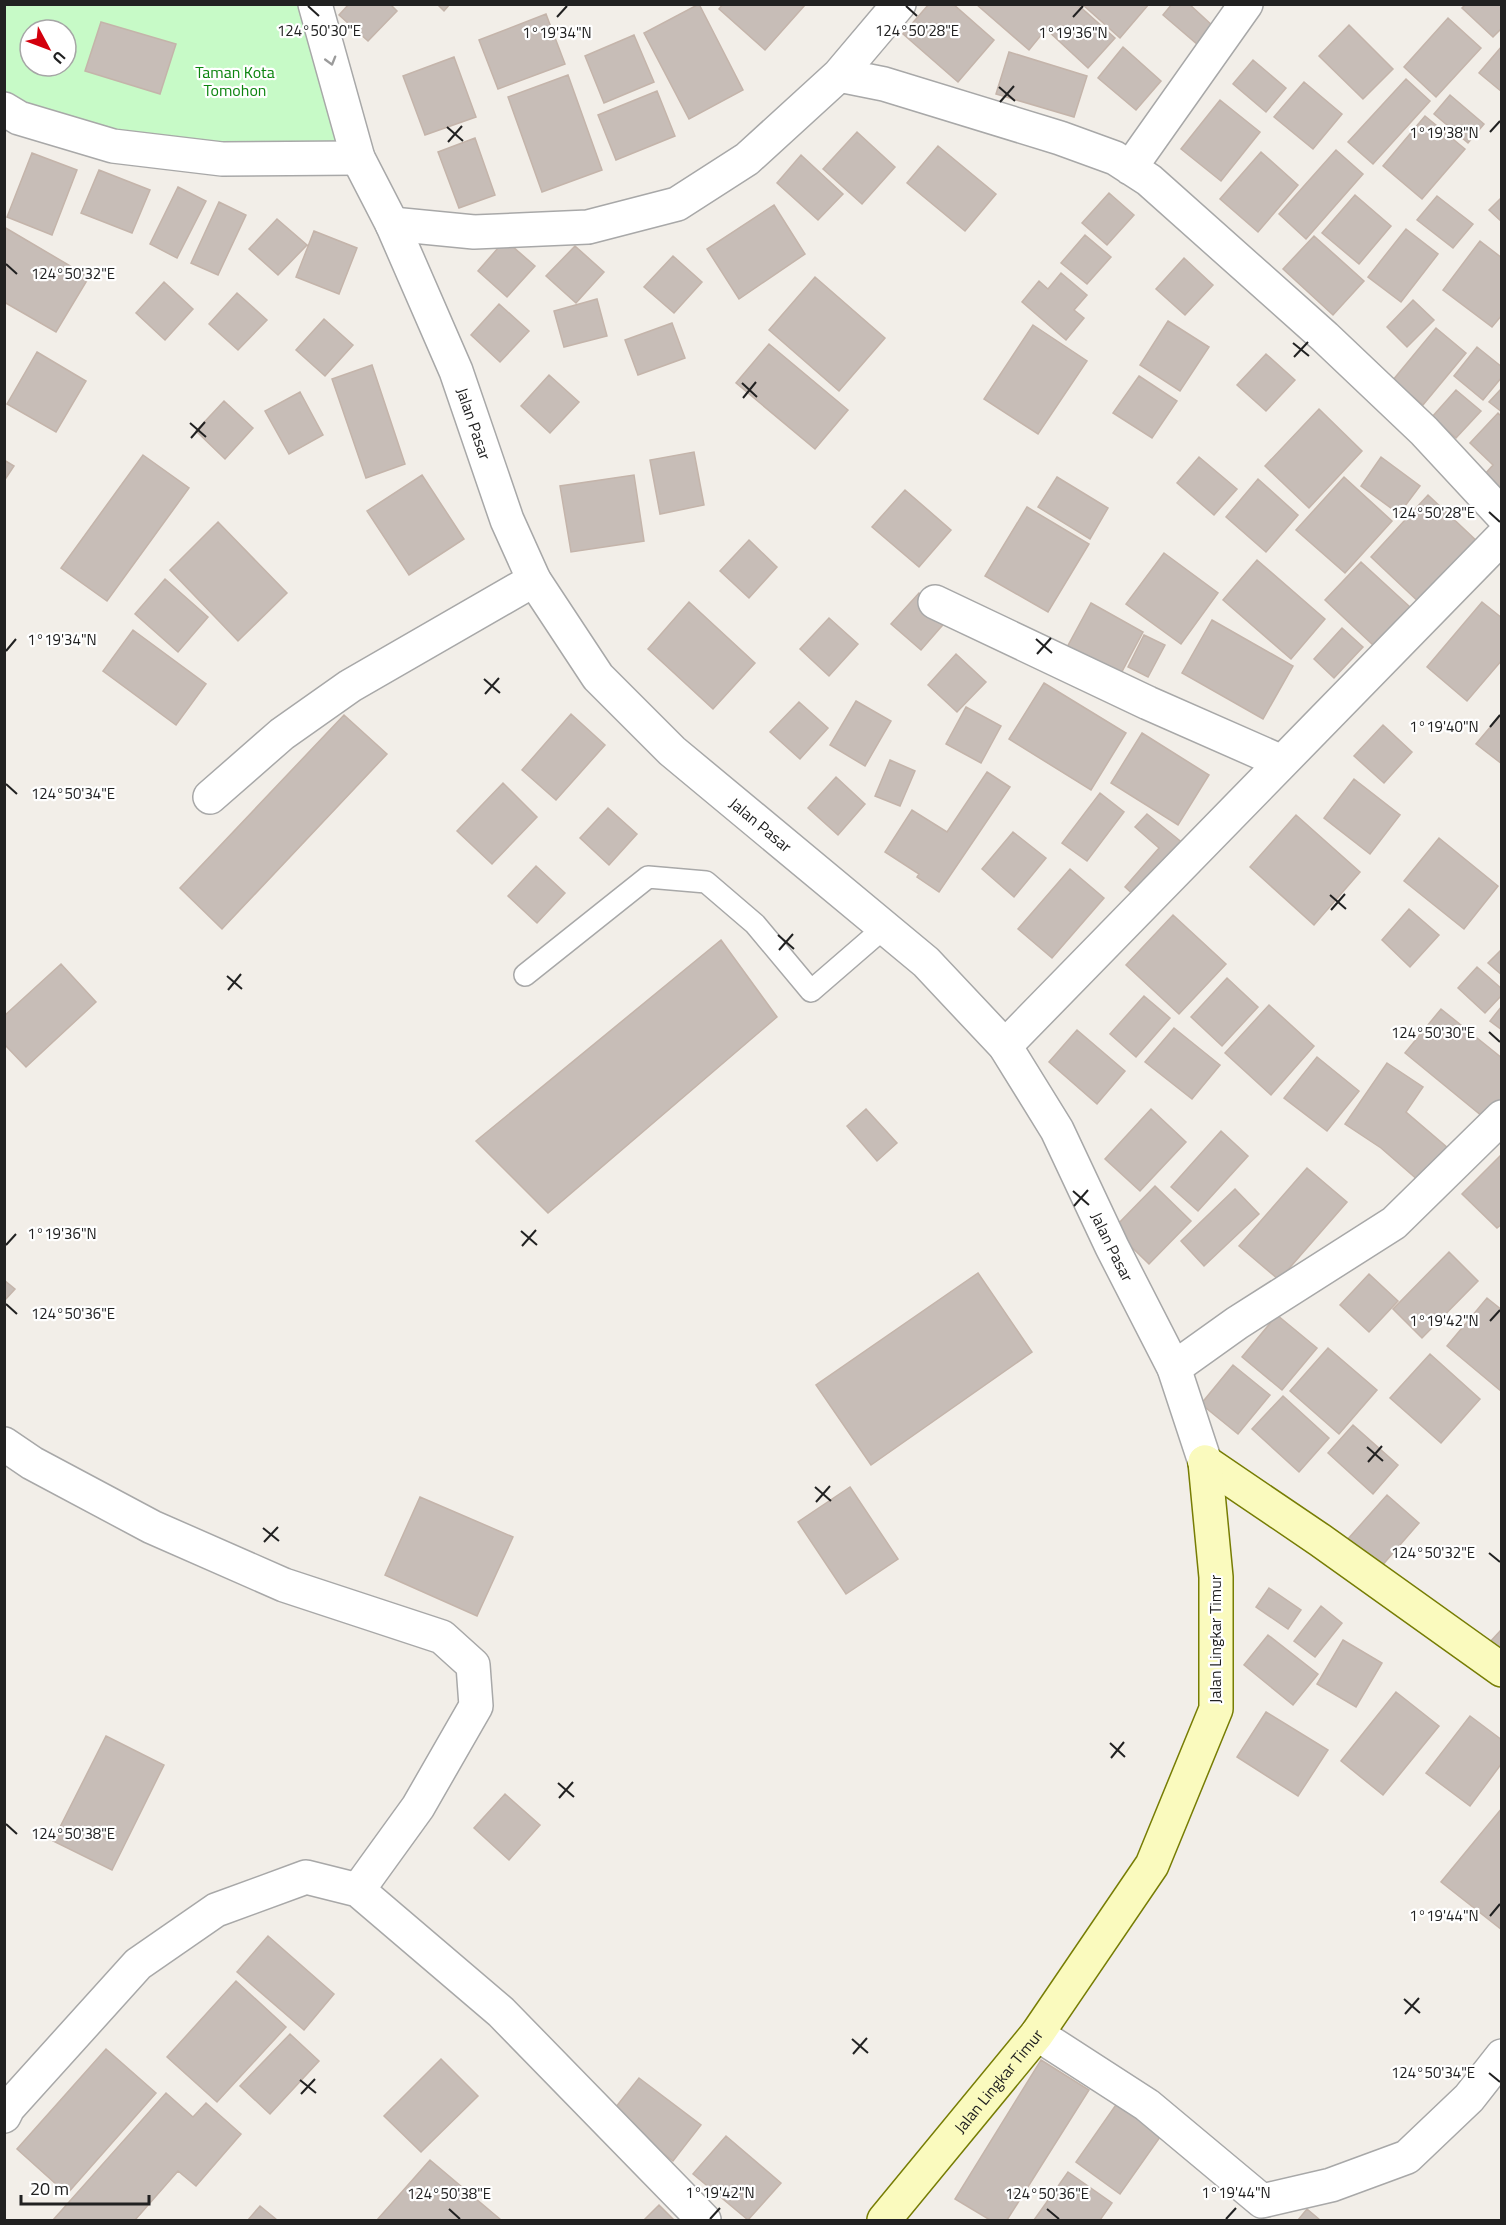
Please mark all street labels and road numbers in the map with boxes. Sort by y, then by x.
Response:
street label: Jalan Pasar [450,384,498,463]
street label: Jalan Pasar [724,792,798,858]
street label: Jalan Pasar [1085,1208,1140,1286]
street label: Jalan Lingkar Timur [1203,1574,1227,1703]
street label: Jalan Lingkar Timur [948,2024,1049,2138]

